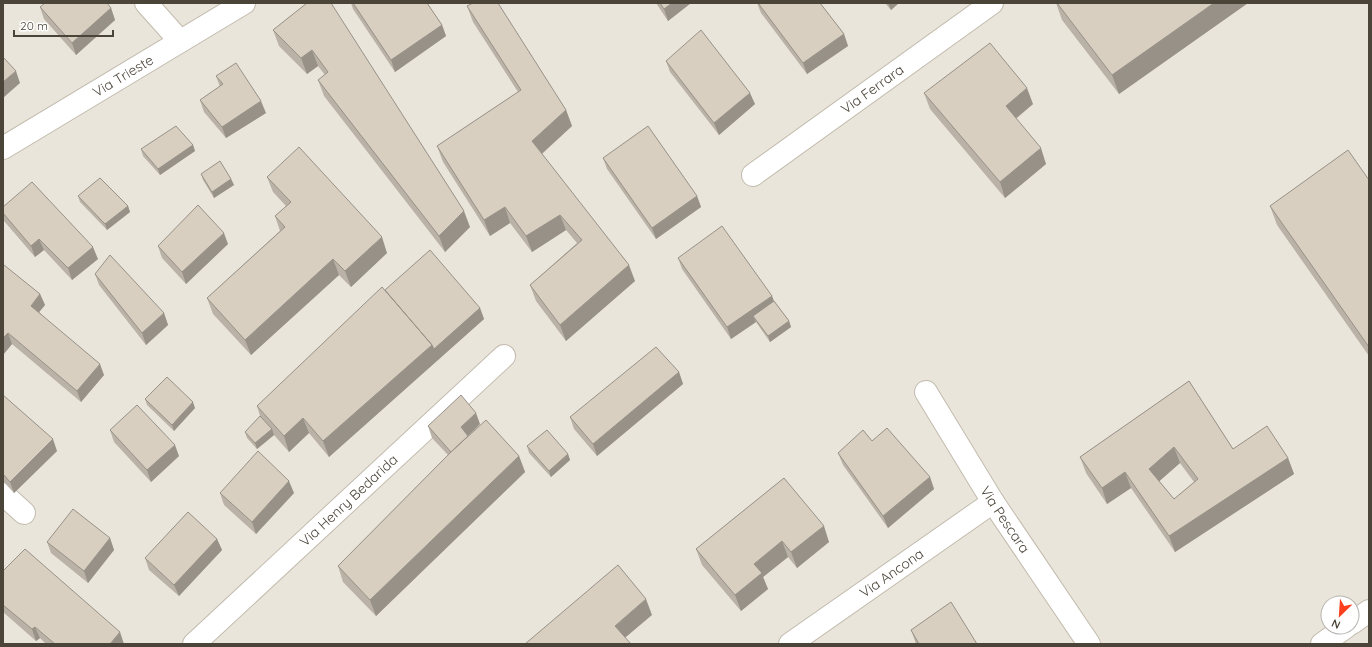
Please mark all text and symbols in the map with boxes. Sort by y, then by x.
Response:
scale bar [14,12,113,38]
text: 20 m [20,18,48,33]
street label: Via Trieste [89,51,157,101]
street label: Via Ferrara [837,60,907,118]
street label: Via Henry Bedarida [296,450,401,550]
street label: Via Pescara [976,483,1034,556]
street label: Via Ancona [856,544,927,602]
north arrow [1320,595,1360,635]
text: N [1329,616,1342,632]

